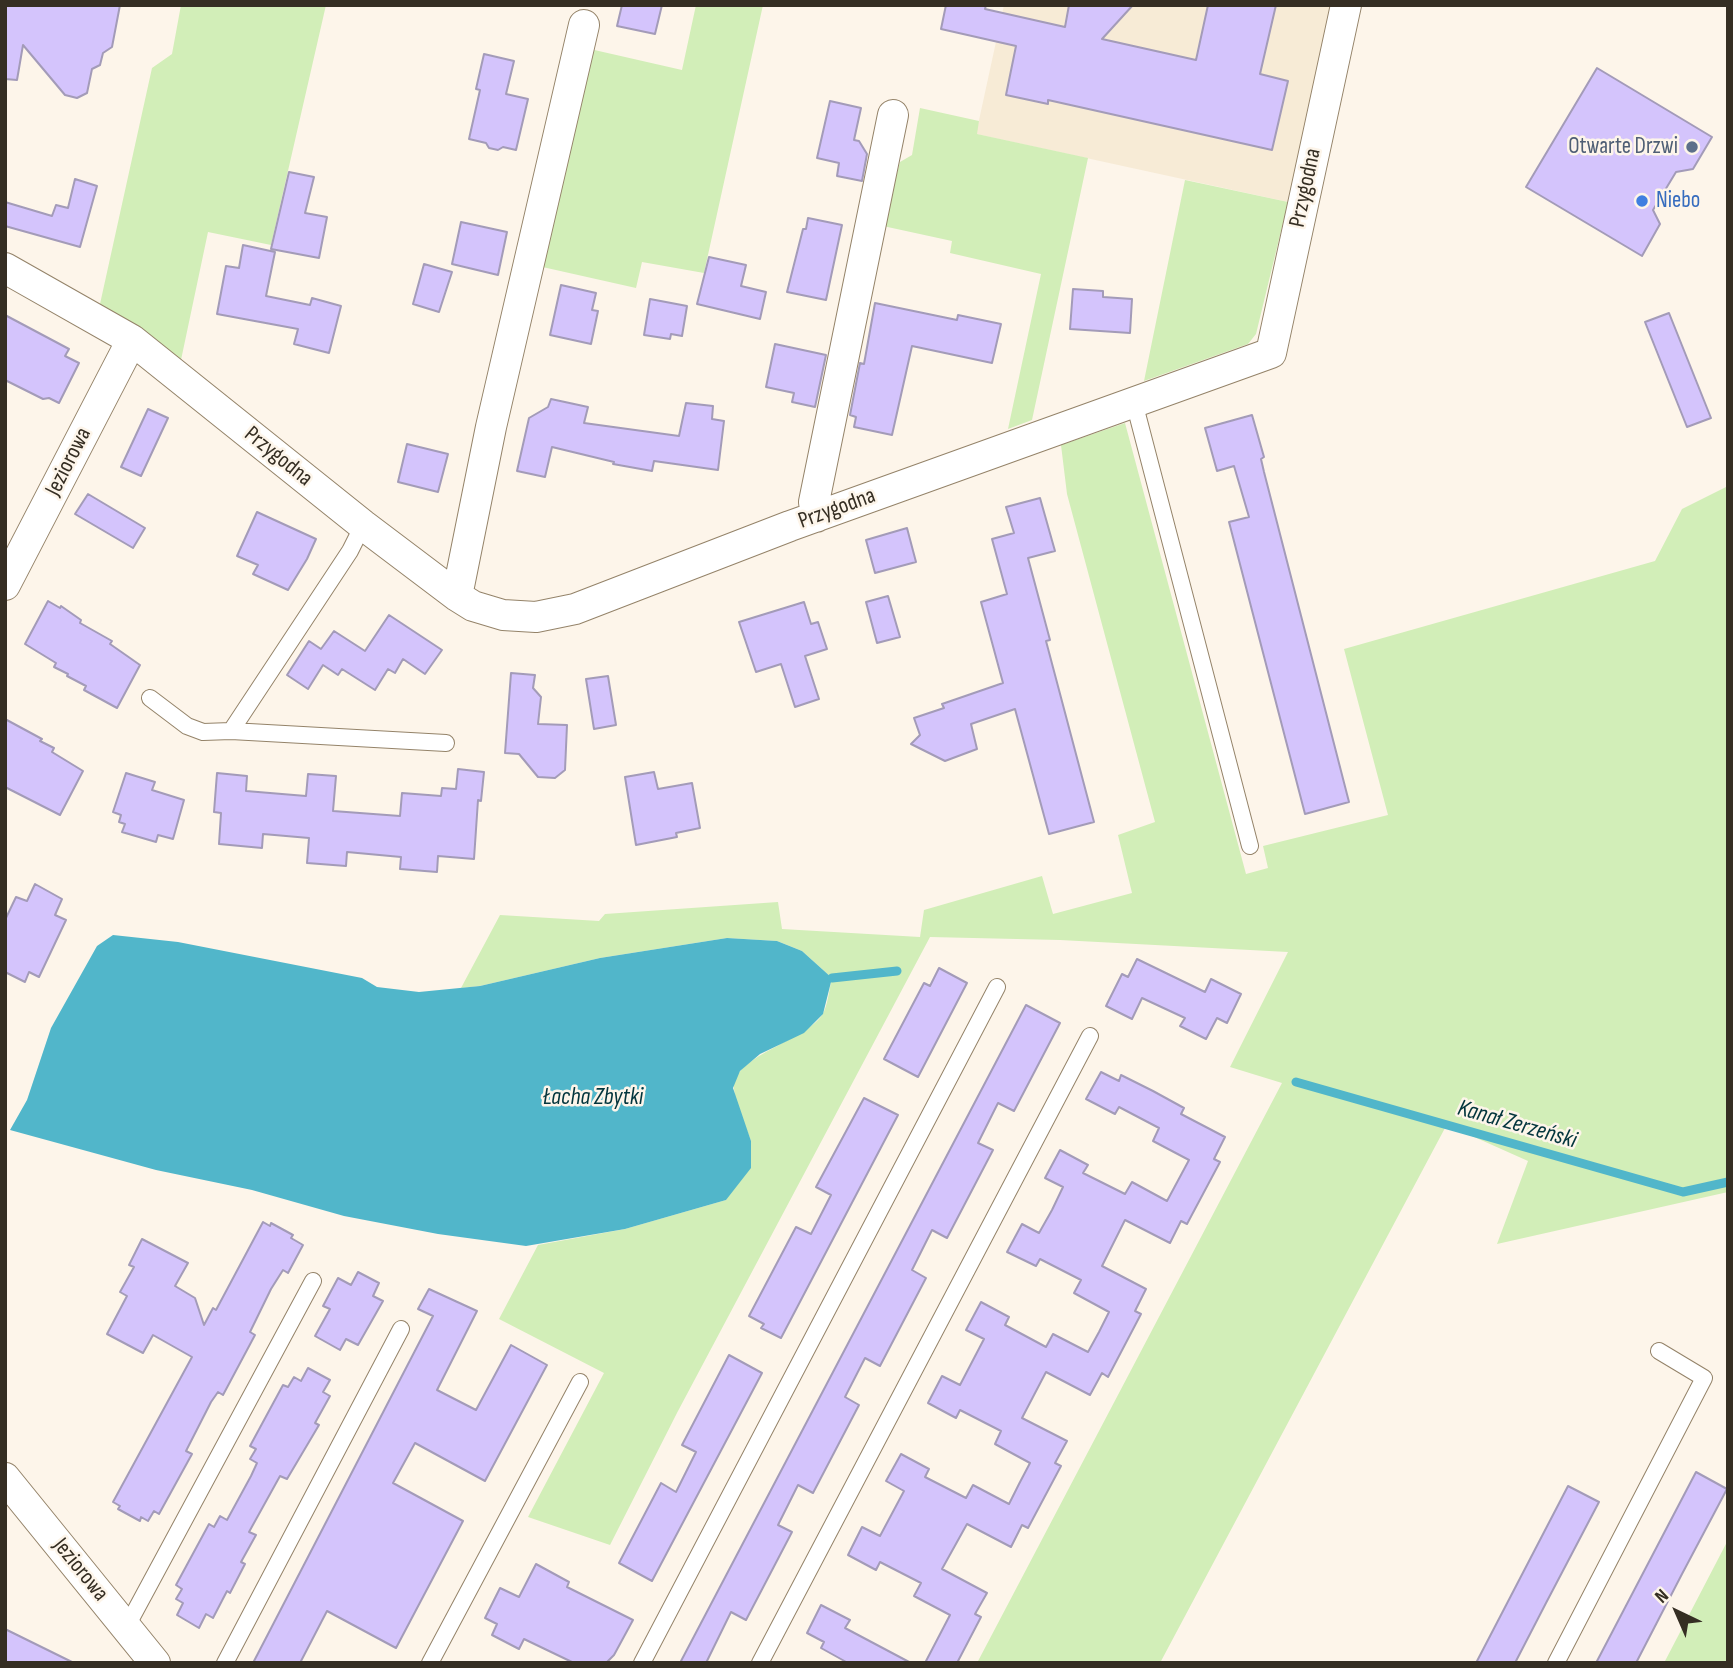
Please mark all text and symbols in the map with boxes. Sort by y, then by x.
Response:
place label: Otwarte Drzwi [1568,133,1678,161]
marker: Otwarte Drzwi [1684,139,1700,155]
street label: Przygodna [1284,146,1328,230]
place label: Niebo [1656,187,1700,215]
marker: Niebo [1634,193,1650,209]
street label: Przygodna [238,421,318,493]
street label: Jeziorowa [40,423,98,501]
street label: Przygodna [795,482,879,536]
water label: Łacha Zbytki [543,1084,643,1112]
water label: Kanał Zerzeński [1454,1094,1580,1156]
street label: Jeziorowa [46,1533,114,1607]
north arrow [1642,1577,1712,1647]
text: N [1650,1585,1674,1608]

